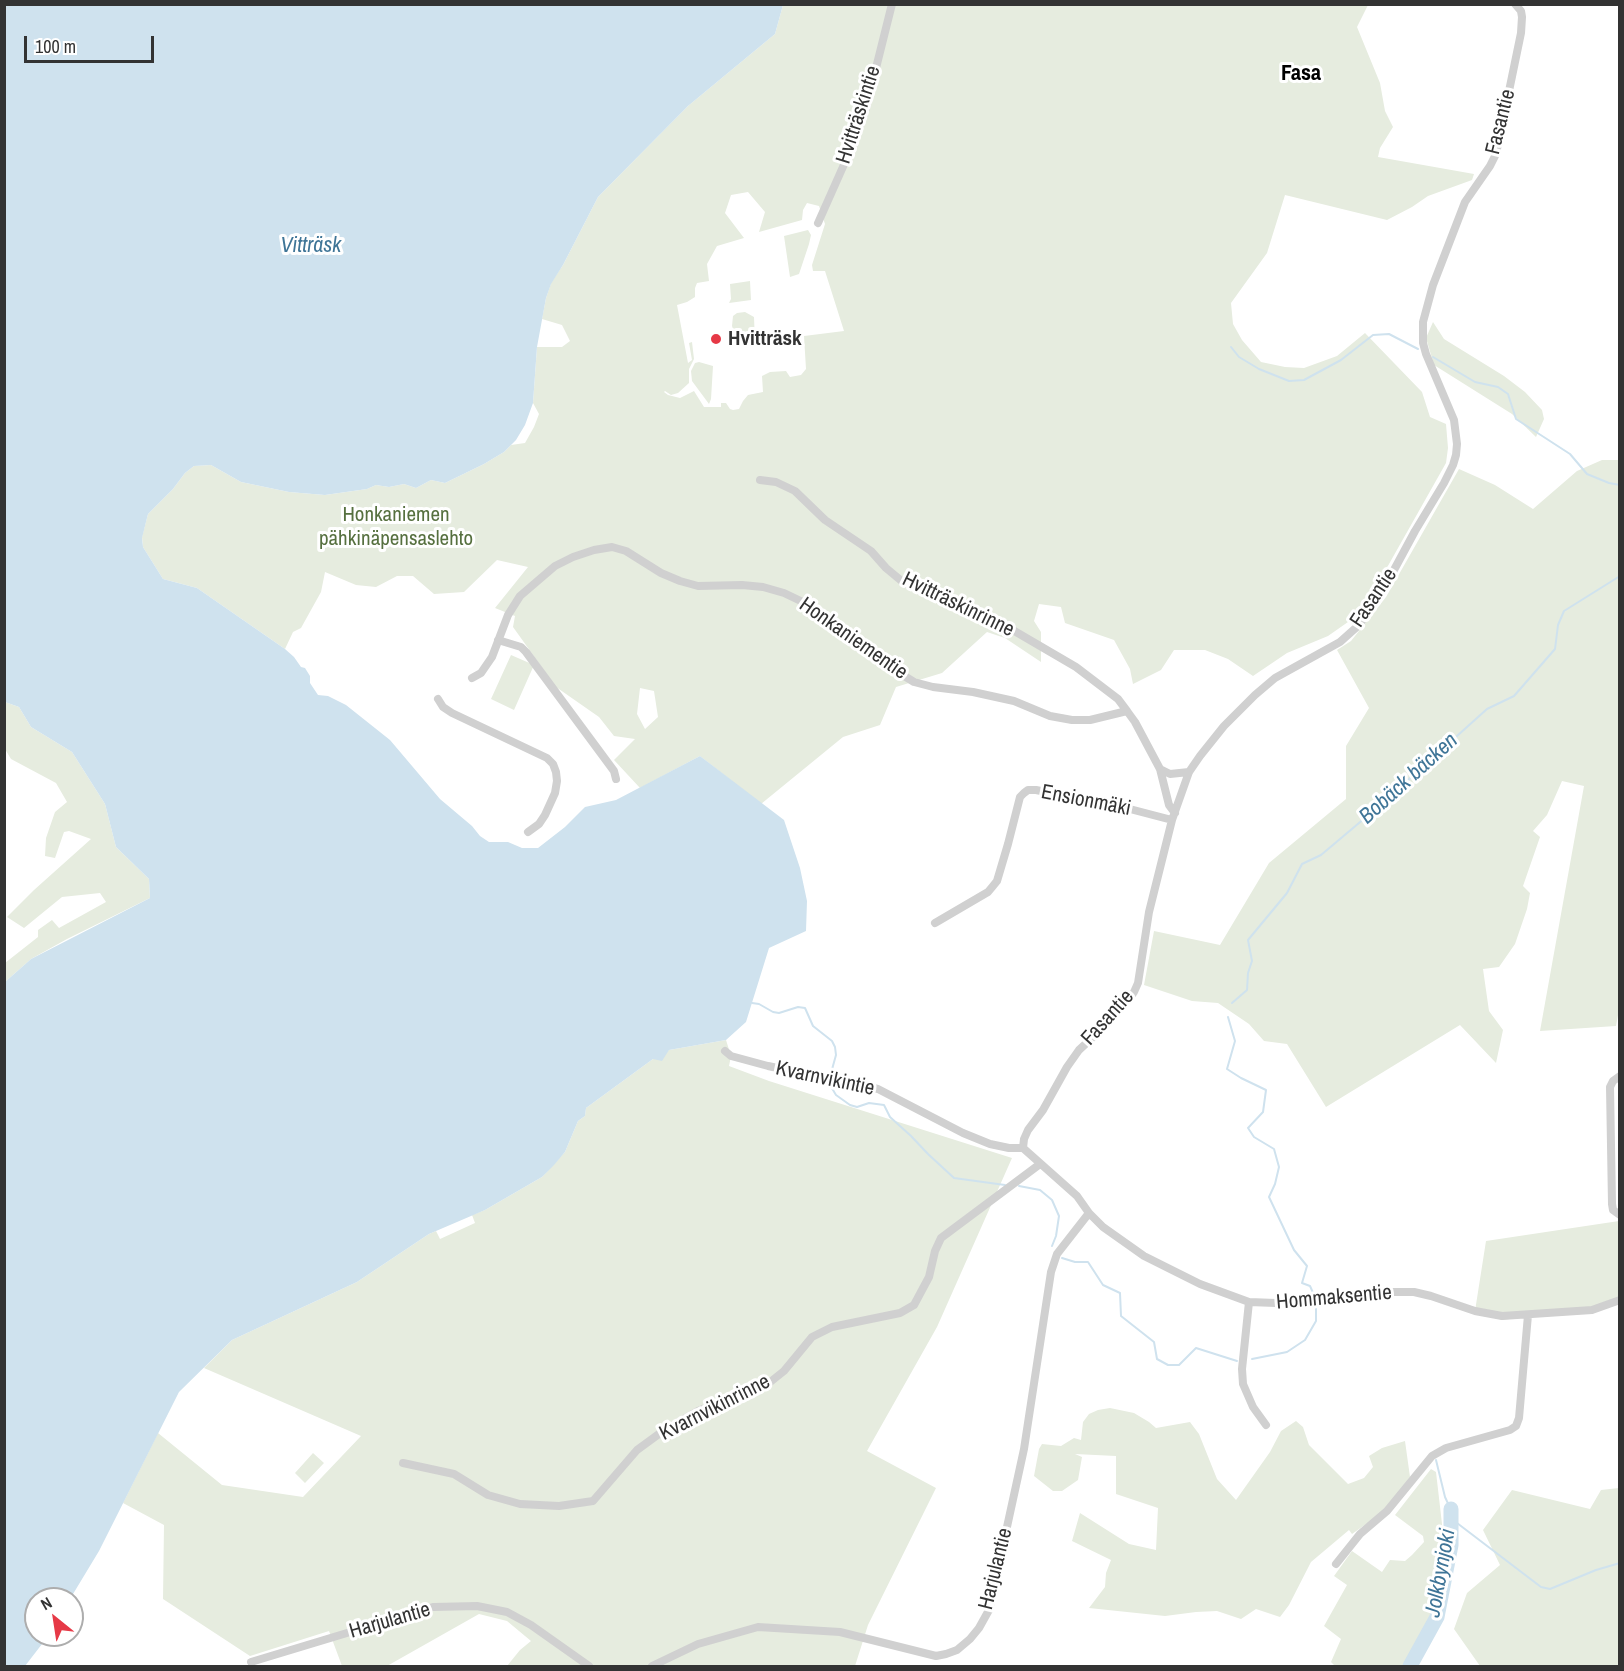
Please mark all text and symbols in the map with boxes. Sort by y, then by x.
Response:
scale bar [27,24,158,62]
text: 100 m [35,34,76,59]
district label: Fasa [1281,61,1321,87]
street label: Hvitträskintie [831,63,887,167]
street label: Fasantie [1481,87,1521,157]
water label: Vitträsk [281,233,341,259]
place label: Hvitträsk [728,326,802,352]
marker: Hvitträsk [709,332,723,346]
park label: Honkaniemen pähkinäpensaslehto [319,502,473,552]
street label: Fasantie [1345,564,1403,632]
street label: Hvitträskinrinne [898,567,1018,643]
street label: Honkaniementie [794,592,912,686]
water label: Bobäck bäcken [1354,728,1464,830]
street label: Ensionmäki [1039,780,1133,822]
street label: Fasantie [1076,985,1140,1051]
street label: Kvarnvikintie [773,1056,877,1102]
street label: Hommaksentie [1275,1280,1393,1316]
street label: Kvarnvikinrinne [656,1369,774,1447]
street label: Harjulantie [974,1526,1018,1612]
water label: Jolkbynjoki [1420,1527,1462,1619]
north arrow [24,1587,84,1647]
text: N [36,1591,56,1615]
street label: Harjulantie [347,1597,433,1645]

